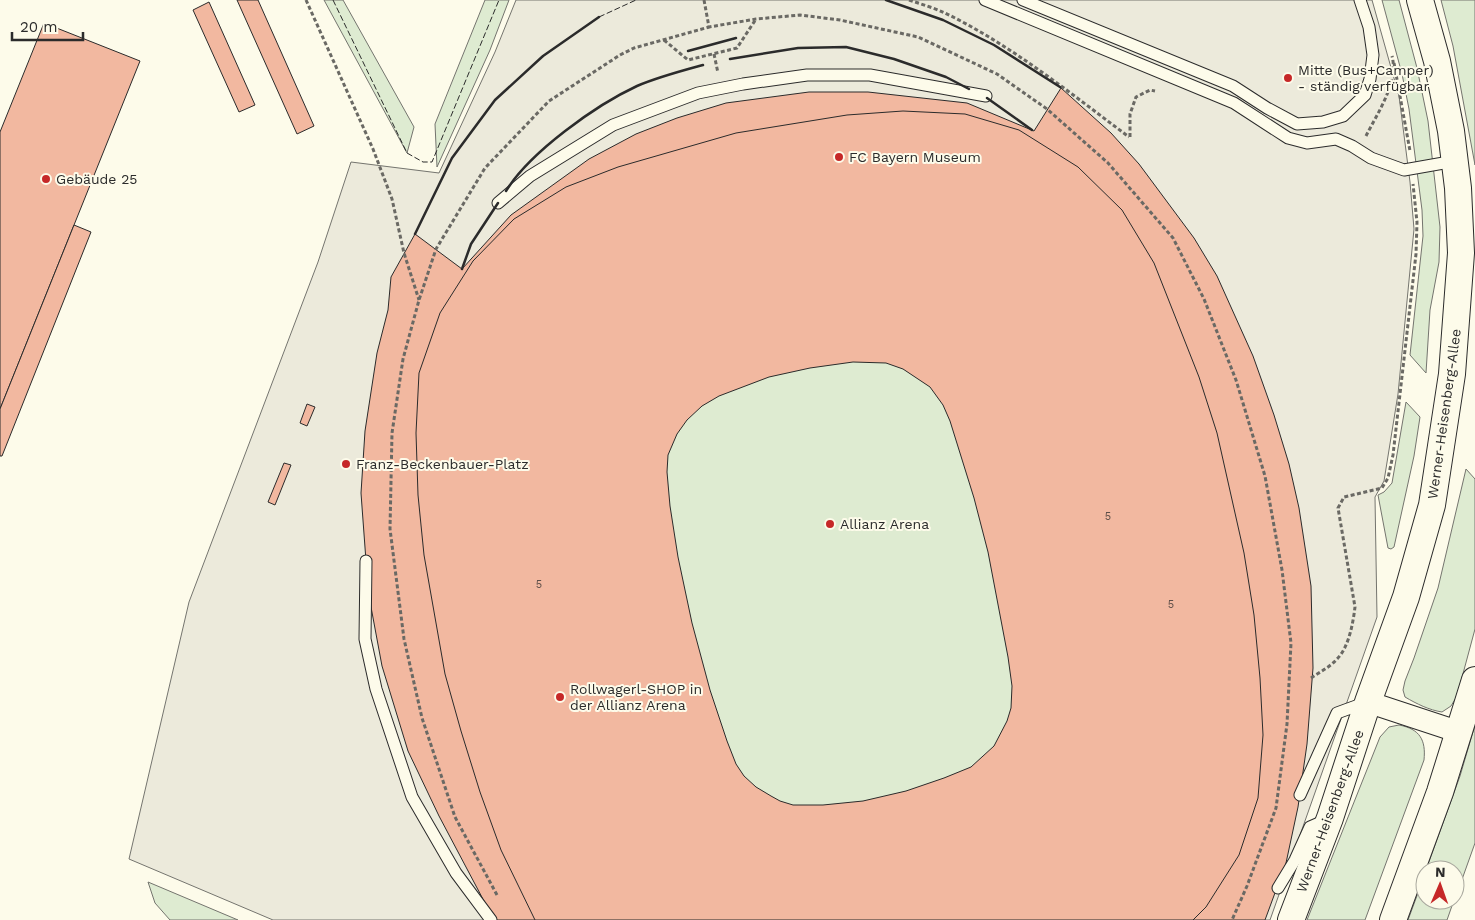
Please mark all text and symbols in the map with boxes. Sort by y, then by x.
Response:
scale bar [12,10,84,42]
text: 20 m [20,18,58,36]
place label: Mitte (Bus+Camper) - ständig verfügbar [1298,62,1434,94]
marker: Mitte (Bus+Camper) - ständig verfügbar [1282,72,1294,84]
place label: FC Bayern Museum [849,149,981,165]
marker: FC Bayern Museum [833,151,845,163]
place label: Gebäude 25 [56,171,138,187]
marker: Gebäude 25 [40,173,52,185]
street label: Werner-Heisenberg-Allee [1424,328,1464,500]
place label: Franz-Beckenbauer-Platz [356,456,529,472]
marker: Franz-Beckenbauer-Platz [340,458,352,470]
house number: 5 [1105,510,1111,523]
place label: Allianz Arena [840,516,929,532]
marker: Allianz Arena [824,518,836,530]
house number: 5 [536,578,542,591]
house number: 5 [1168,598,1174,611]
place label: Rollwagerl-SHOP in der Allianz Arena [570,681,702,713]
marker: Rollwagerl-SHOP in der Allianz Arena [554,691,566,703]
street label: Werner-Heisenberg-Allee [1293,727,1367,895]
north arrow [1415,860,1465,910]
text: N [1435,864,1446,880]

